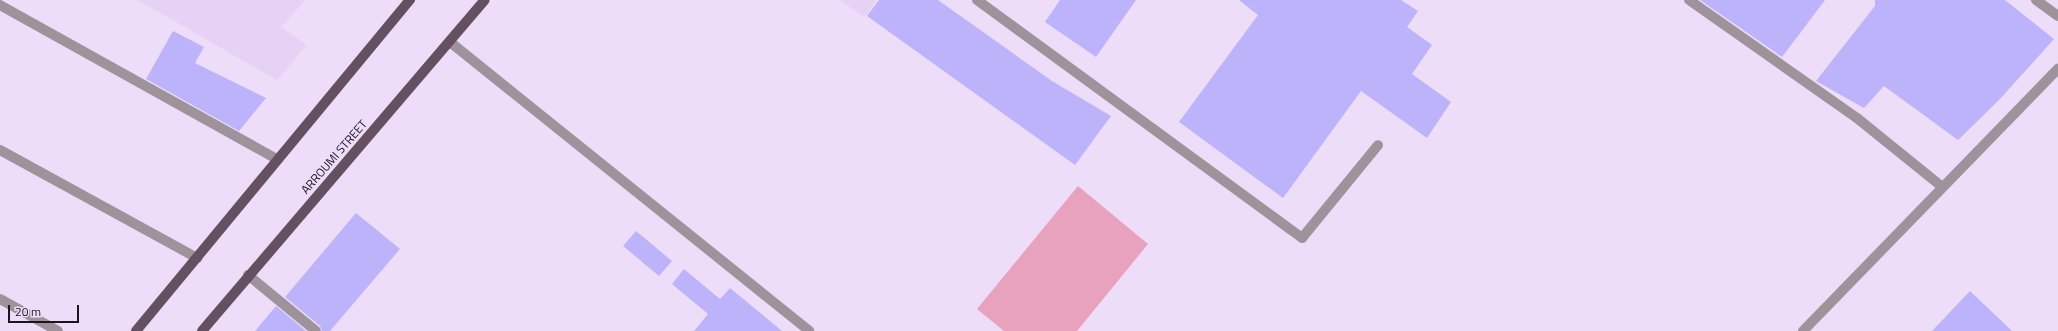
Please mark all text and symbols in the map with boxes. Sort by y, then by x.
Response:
street label: ARROUMI STREET [298,117,370,197]
scale bar [10,297,81,323]
text: 20 m [15,302,41,321]

